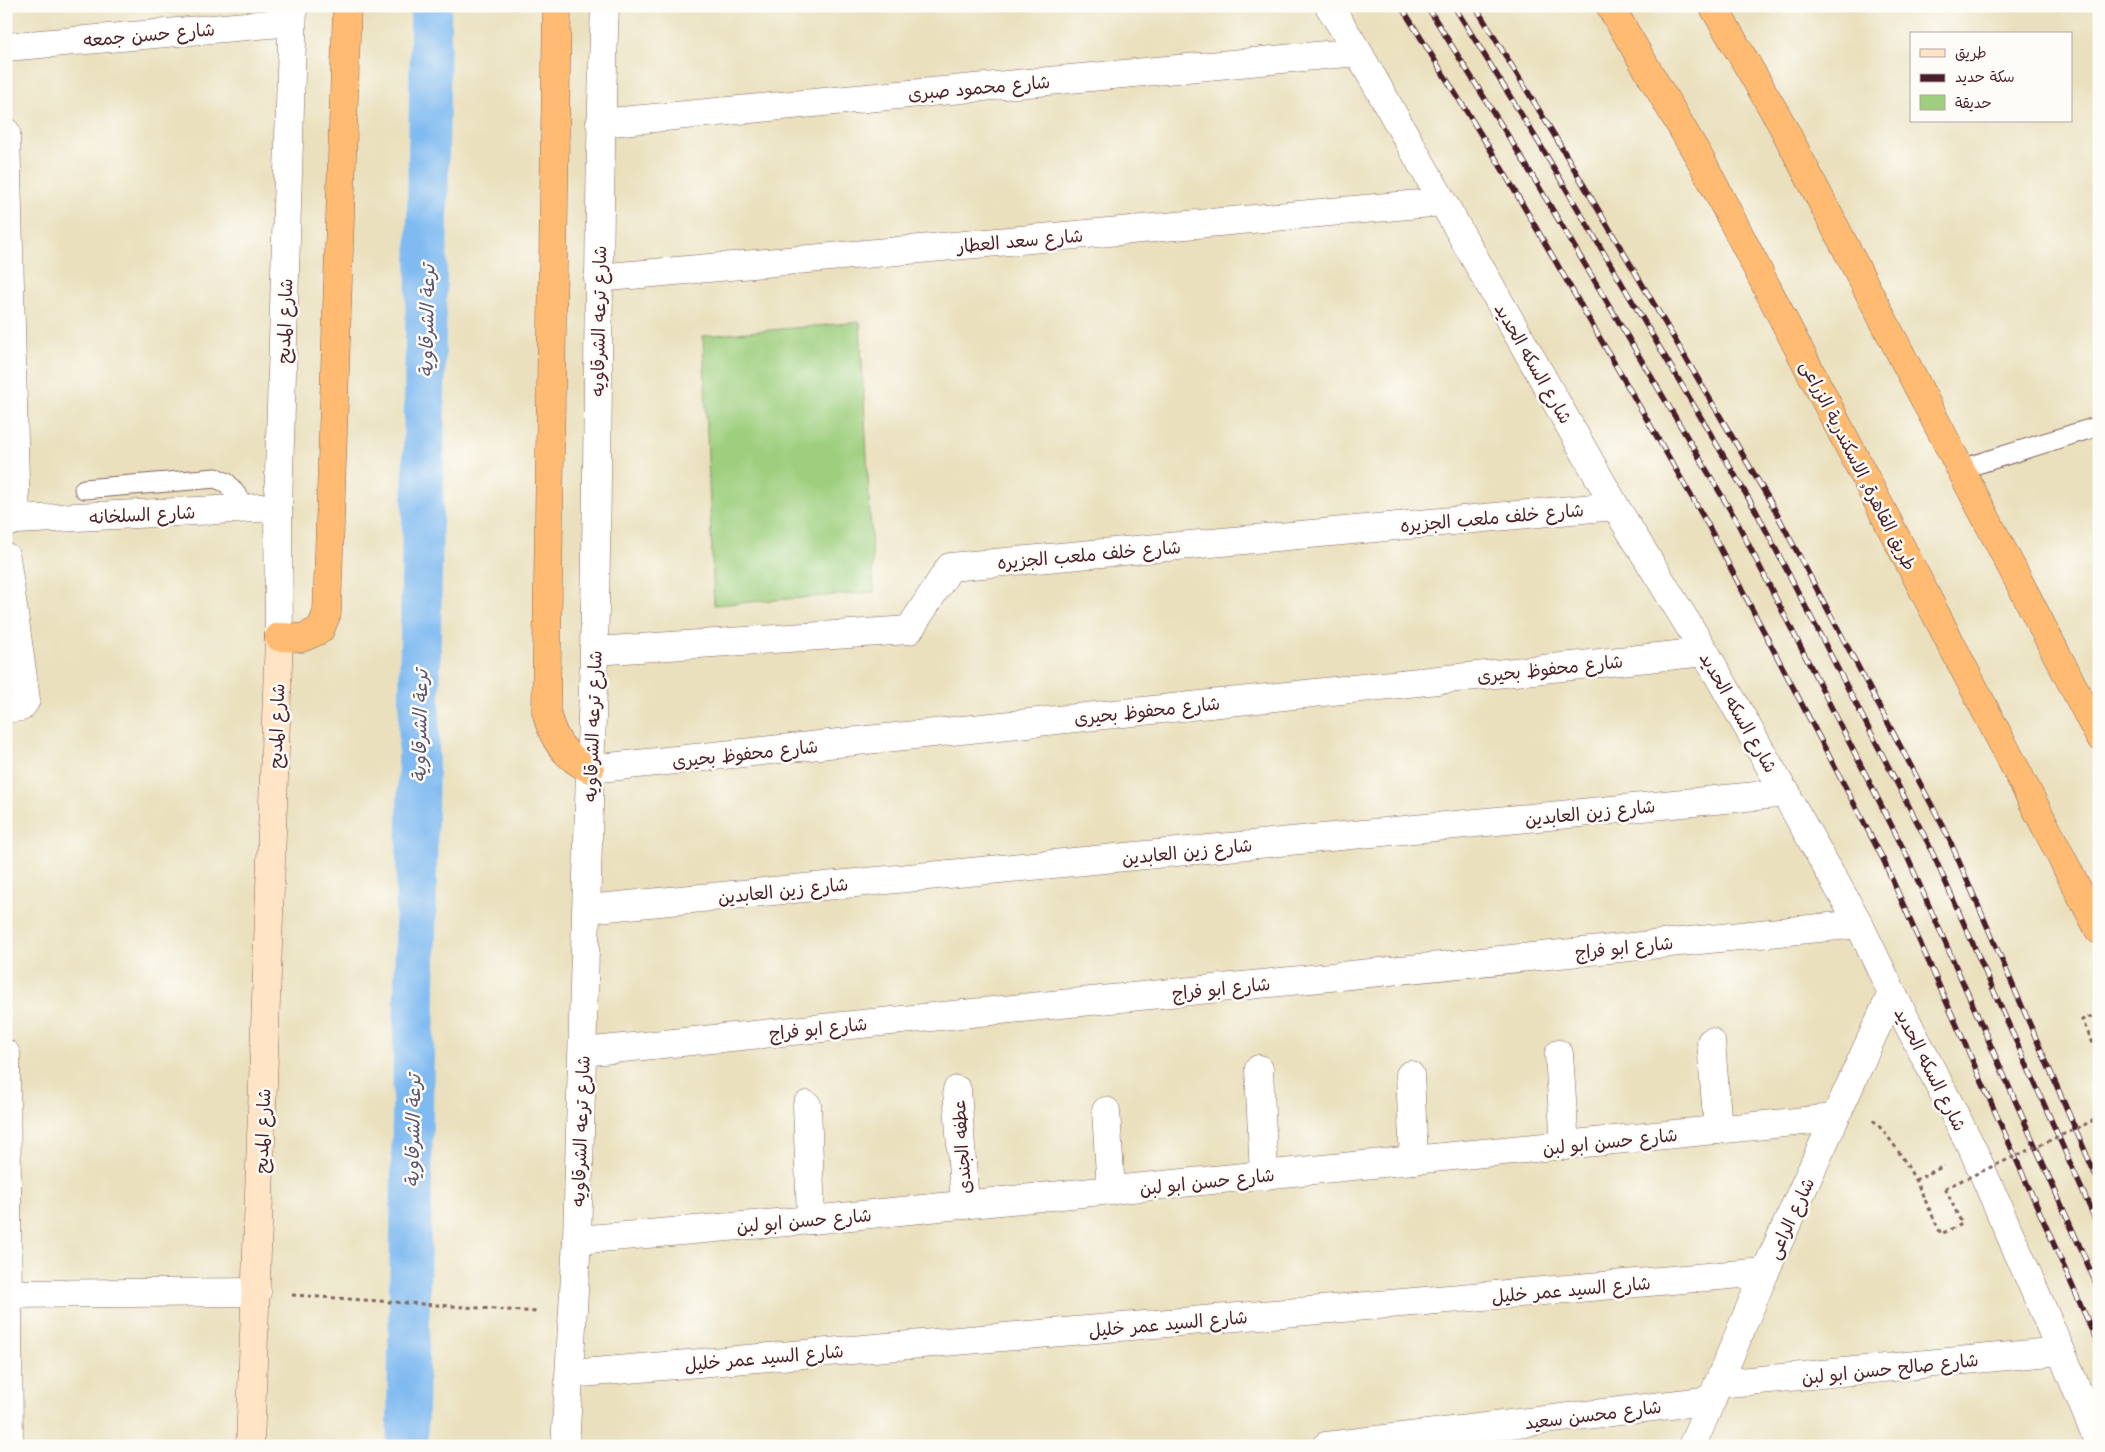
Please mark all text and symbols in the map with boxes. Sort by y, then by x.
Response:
street label: شارع حسن جمعه [82,16,216,53]
legend [1910,32,2072,122]
text: طريق [1955,42,1987,62]
text: سكة حديد [1955,66,2015,86]
street label: شارع محمود صبرى [907,69,1051,106]
text: حديقة [1955,92,1992,112]
street label: شارع سعد العطار [954,223,1084,259]
street label: شارع ترعه الشرقاويه [585,245,612,397]
water label: ترعة الشرقاوية [413,261,440,377]
street label: شارع المديح [271,278,298,364]
street label: شارع السكه الحديد [1489,298,1578,428]
street label: طريق القاهرة, الاسكندرية الزراعى [1795,356,1923,574]
street label: شارع خلف ملعب الجزيره [1399,497,1585,538]
street label: شارع السلخانه [88,499,196,530]
street label: شارع خلف ملعب الجزيره [996,534,1182,575]
street label: شارع السكه الحديد [1694,647,1783,777]
street label: شارع محفوظ بحيرى [1476,648,1624,689]
street label: شارع ترعه الشرقاويه [577,650,608,802]
water label: ترعة الشرقاوية [406,666,433,782]
street label: شارع المديح [263,683,290,769]
street label: شارع محفوظ بحيرى [1073,690,1221,731]
street label: شارع محفوظ بحيرى [671,733,819,774]
street label: شارع زين العابدين [1524,793,1657,832]
street label: شارع زين العابدين [1121,832,1254,871]
street label: شارع زين العابدين [717,871,850,910]
street label: شارع ابو فراج [1574,930,1674,965]
street label: شارع ابو فراج [1171,971,1271,1006]
street label: شارع السكه الحديد [1889,1003,1972,1135]
street label: شارع ابو فراج [768,1011,868,1046]
street label: شارع ترعه الشرقاويه [565,1055,596,1207]
water label: ترعة الشرقاوية [399,1071,426,1187]
street label: شارع المديح [249,1088,276,1174]
street label: عطفه الجندى [946,1099,976,1195]
street label: شارع حسن ابو لبن [1541,1122,1679,1161]
street label: شارع حسن ابو لبن [1138,1162,1276,1201]
street label: شارع الراعى [1761,1173,1820,1263]
street label: شارع حسن ابو لبن [735,1202,873,1239]
street label: شارع السيد عمر خليل [1490,1270,1652,1309]
street label: شارع السيد عمر خليل [1087,1304,1249,1343]
street label: شارع السيد عمر خليل [683,1338,845,1377]
street label: شارع صالح حسن ابو لبن [1800,1347,1980,1390]
street label: شارع محسن سعيد [1523,1394,1663,1435]

